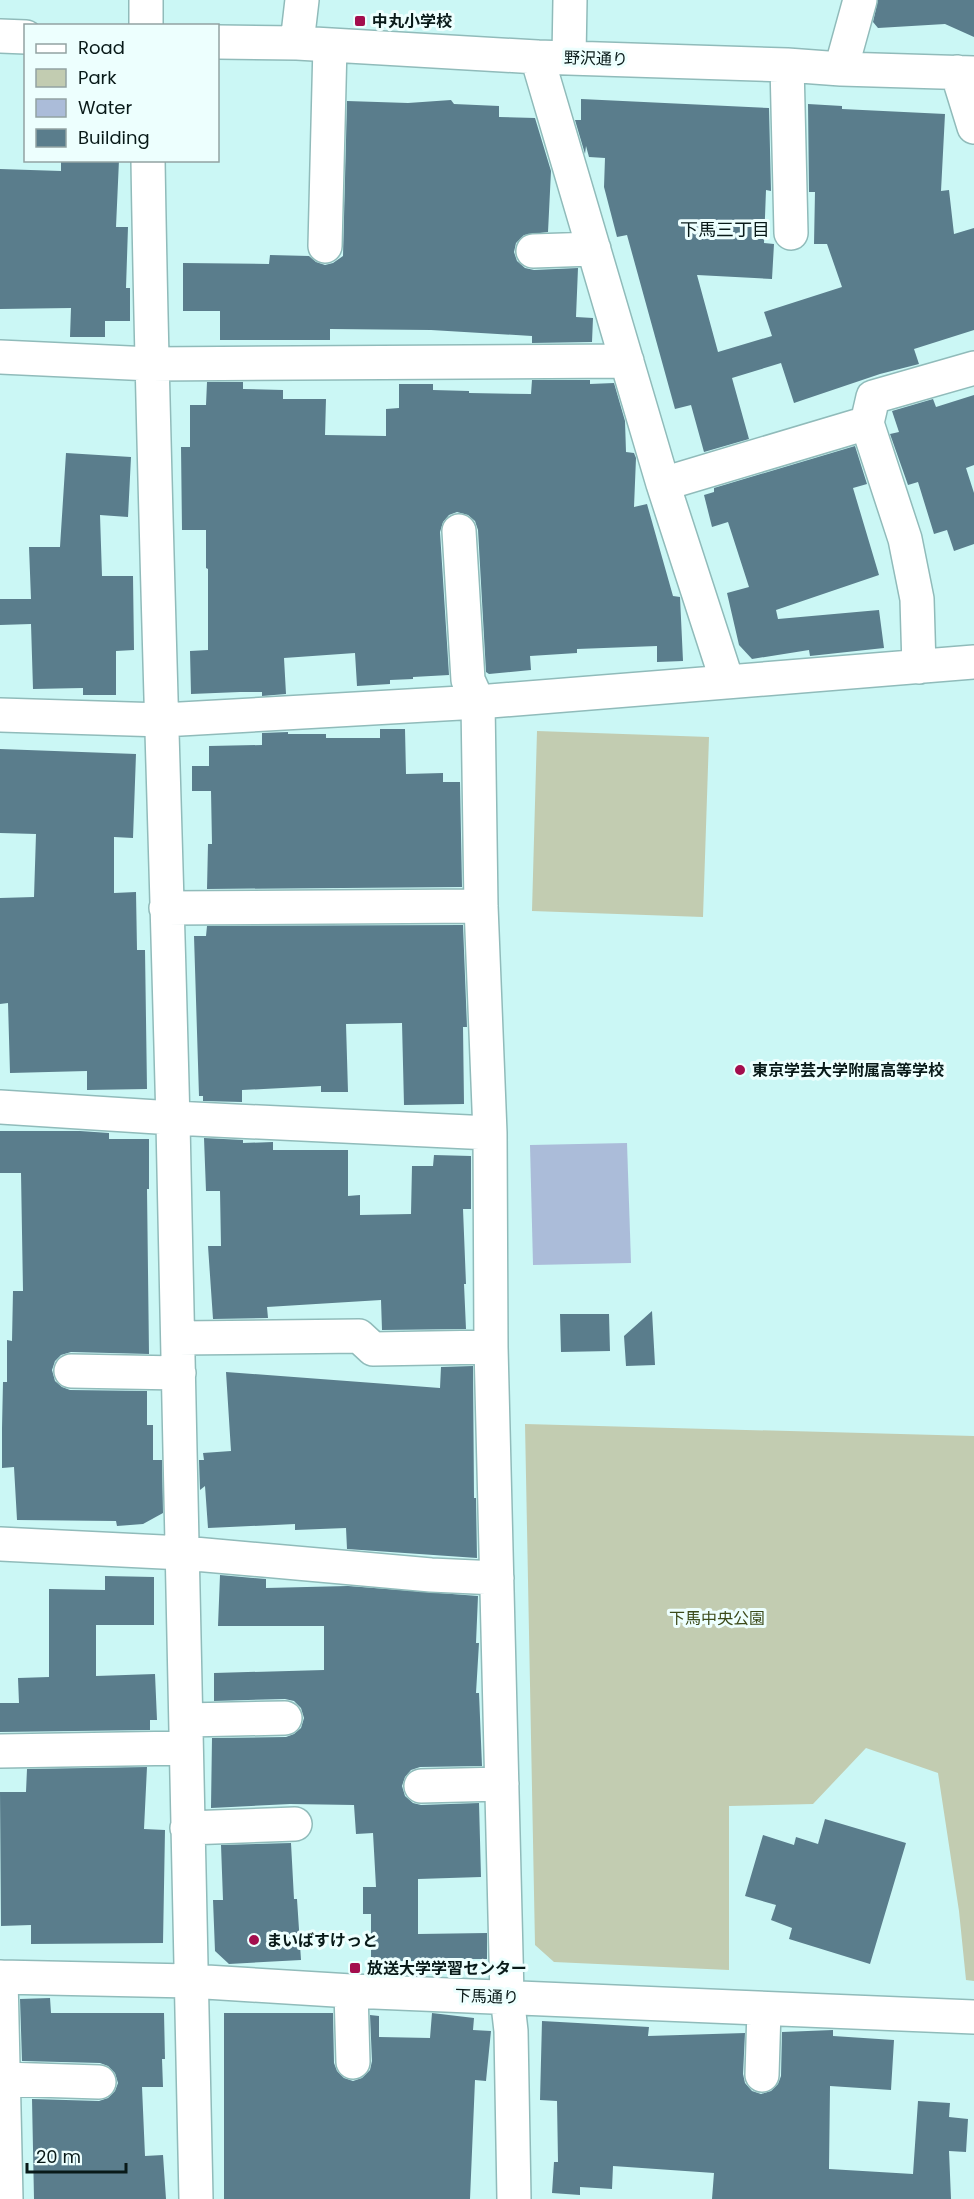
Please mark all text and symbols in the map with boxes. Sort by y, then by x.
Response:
place label: 中丸小学校 [372,10,452,33]
marker: 中丸小学校 [353,14,367,28]
legend [24,24,219,162]
text: Road [78,35,125,60]
street label: 野沢通り [564,46,628,71]
text: Park [78,65,117,90]
text: Water [78,95,132,120]
text: Building [78,125,150,150]
district label: 下馬三丁目 [680,217,770,242]
place label: 東京学芸大学附属高等学校 [752,1059,944,1082]
marker: 東京学芸大学附属高等学校 [733,1063,747,1077]
park label: 下馬中央公園 [669,1607,765,1630]
place label: まいばすけっと [266,1929,378,1952]
marker: まいばすけっと [247,1933,261,1947]
place label: 放送大学学習センター [367,1957,527,1980]
marker: 放送大学学習センター [348,1961,362,1975]
street label: 下馬通り [455,1984,519,2009]
scale bar [27,2136,126,2174]
text: 20 m [36,2144,81,2169]

